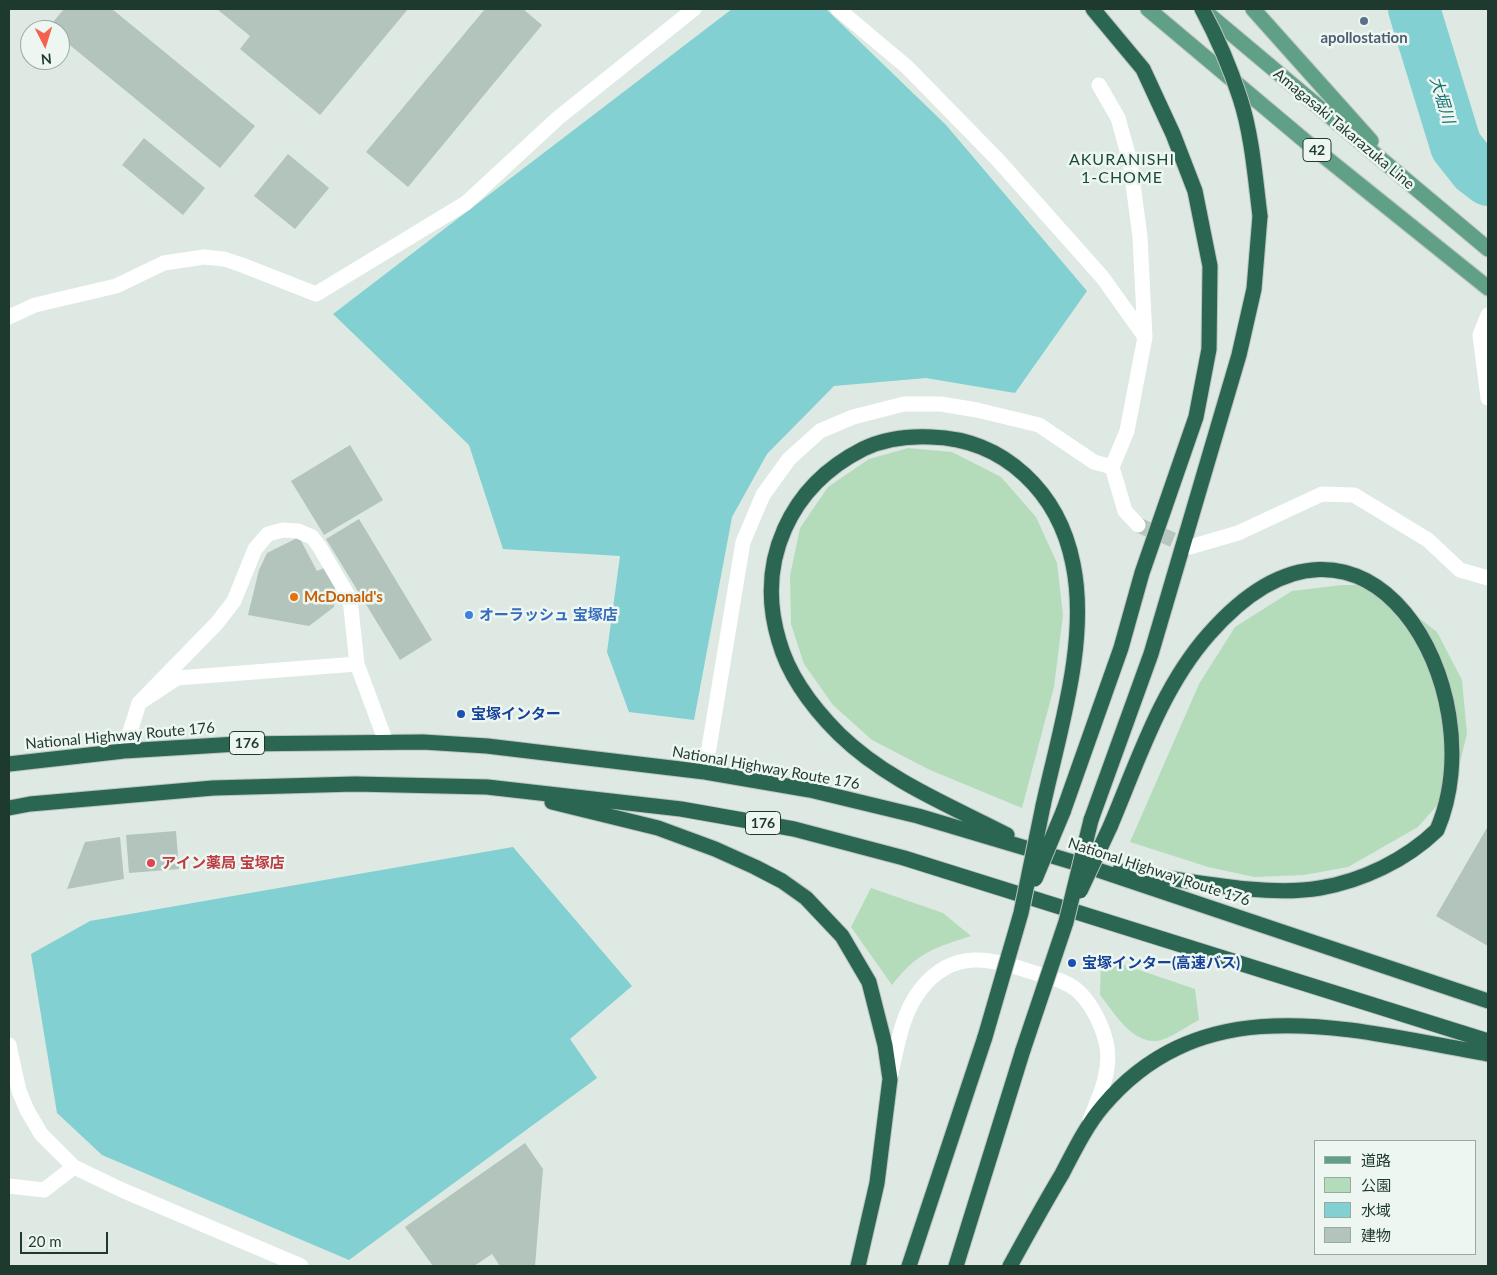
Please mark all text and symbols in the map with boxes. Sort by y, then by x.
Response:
marker: apollostation [1358,15,1370,27]
north arrow [20,20,70,70]
place label: apollostation [1320,29,1408,47]
text: N [40,51,52,68]
street label: Amagasaki Takarazuka Line [1270,65,1418,193]
water label: 大堀川 [1426,74,1458,126]
road number: 42 [1303,138,1331,162]
district label: AKURANISHI 1-CHOME [1068,150,1176,188]
place label: McDonald's [304,588,383,606]
marker: McDonald's [288,591,300,603]
place label: オーラッシュ 宝塚店 [479,606,618,624]
marker: オーラッシュ 宝塚店 [463,609,475,621]
place label: 宝塚インター [471,705,561,723]
marker: 宝塚インター [455,708,467,720]
street label: National Highway Route 176 [25,719,215,753]
road number: 176 [230,731,264,754]
street label: National Highway Route 176 [671,743,861,793]
road number: 176 [746,811,780,834]
street label: National Highway Route 176 [1066,834,1252,910]
place label: アイン薬局 宝塚店 [161,854,285,872]
marker: アイン薬局 宝塚店 [145,857,157,869]
place label: 宝塚インター(高速バス) [1082,954,1240,972]
marker: 宝塚インター(高速バス) [1066,957,1078,969]
legend [1314,1140,1477,1255]
text: 道路 [1361,1151,1391,1169]
text: 公園 [1361,1176,1391,1194]
text: 水域 [1361,1201,1391,1219]
scale bar [22,1222,110,1254]
text: 建物 [1361,1226,1391,1244]
text: 20 m [28,1232,62,1250]

